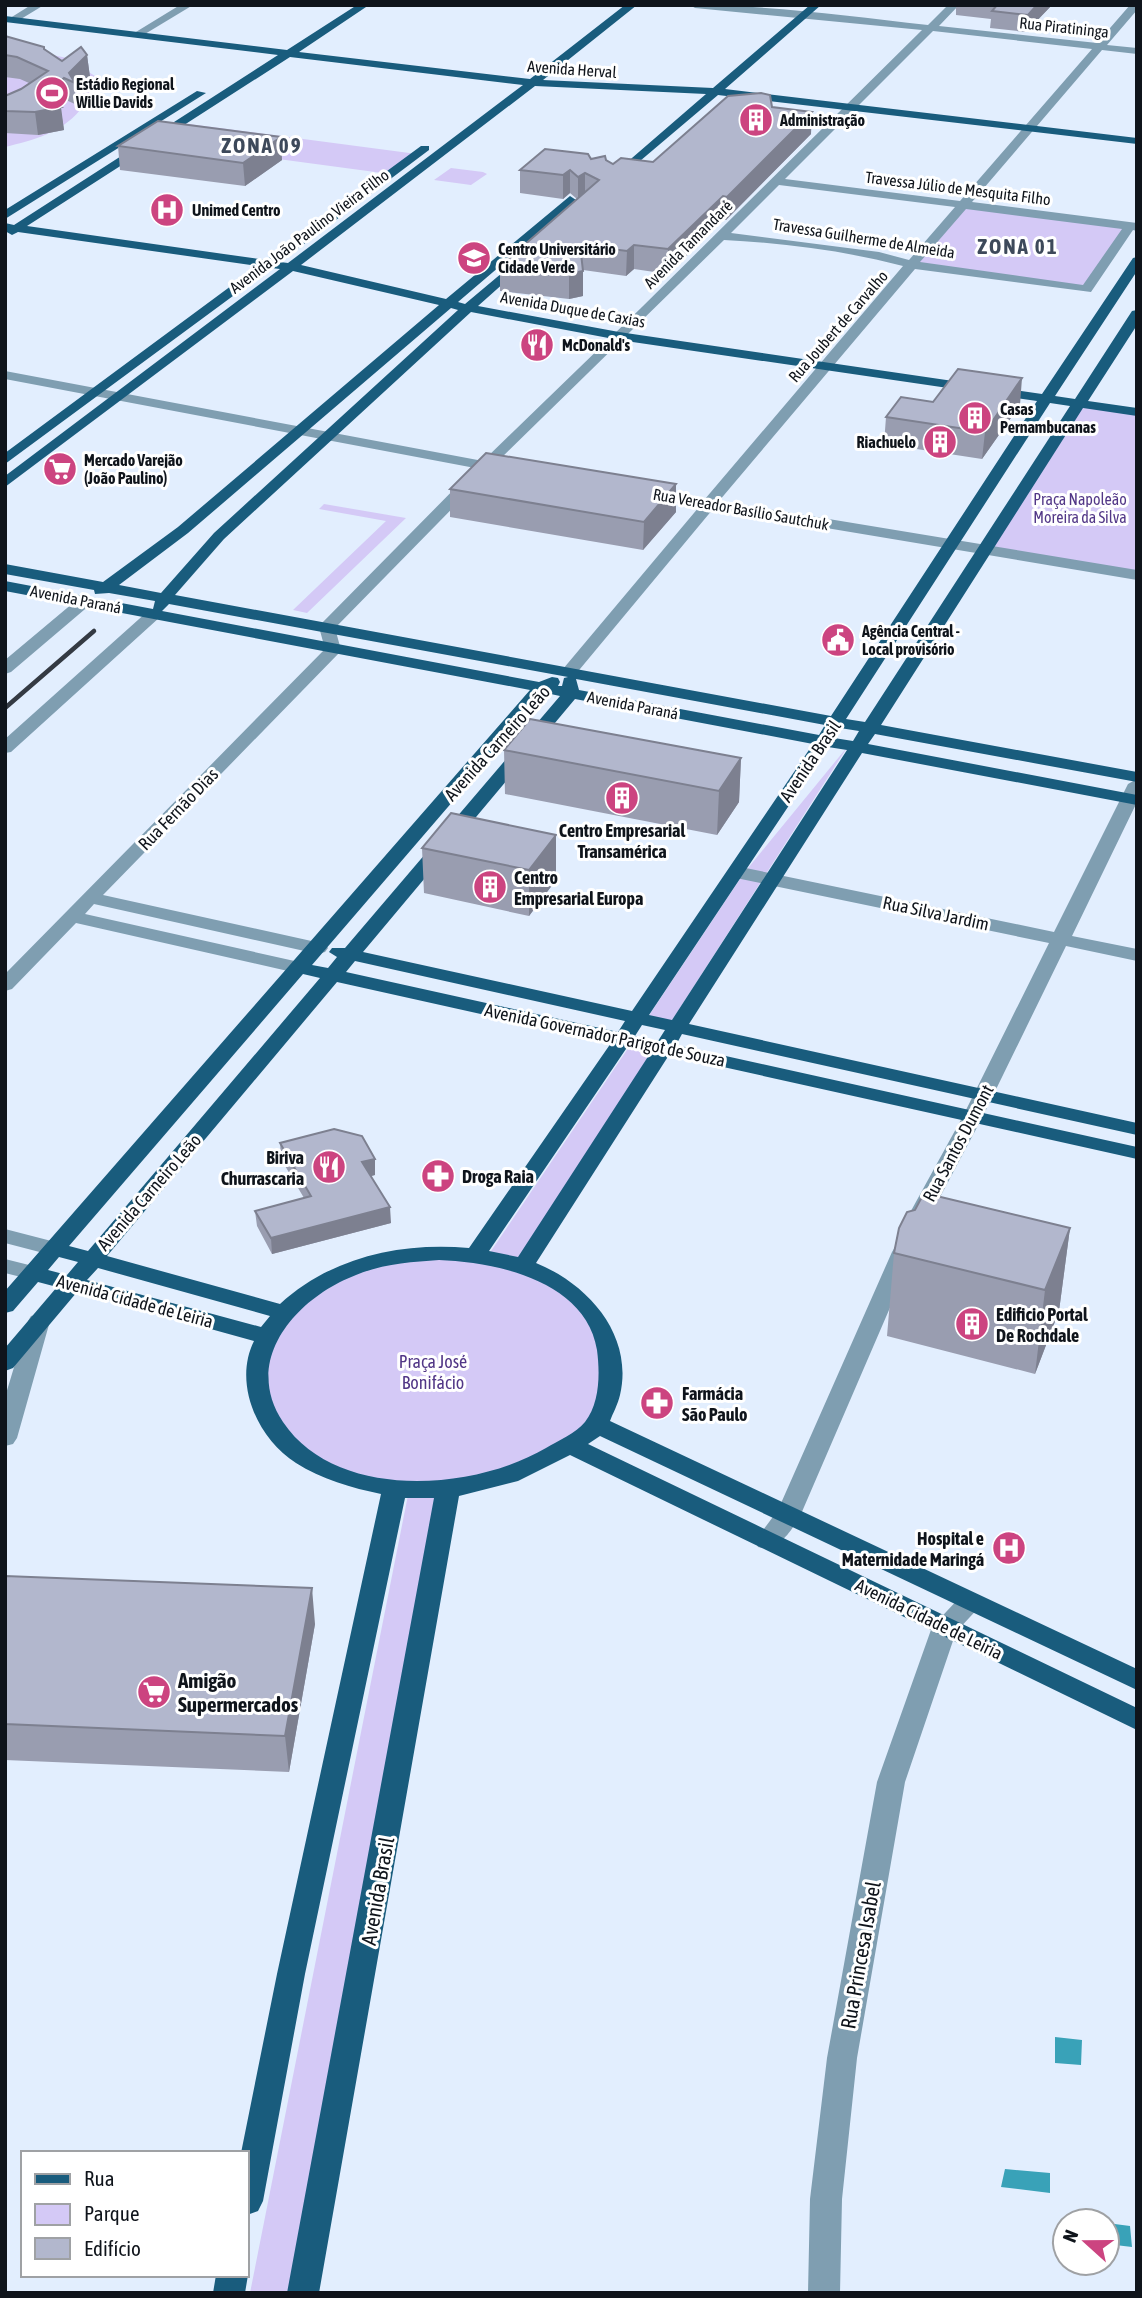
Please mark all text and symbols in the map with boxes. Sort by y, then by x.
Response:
street label: Rua Piratininga [1018,13,1110,42]
street label: Avenida Herval [527,57,618,81]
sports icon: Estádio Regional Willie Davids [33,74,71,112]
place label: Estádio Regional Willie Davids [75,75,175,111]
building icon: Administração [737,101,775,139]
place label: Administração [779,111,866,129]
district label: ZONA 09 [221,133,303,157]
street label: Avenida João Paulino Vieira Filho [226,165,392,297]
street label: Travessa Júlio de Mesquita Filho [864,168,1052,209]
hospital icon: Unimed Centro [148,191,186,229]
street label: Avenida Tamandaré [640,196,736,292]
place label: Unimed Centro [192,201,281,219]
street label: Travessa Guilherme de Almeida [772,215,956,261]
district label: ZONA 01 [977,234,1059,258]
school or university icon: Centro Universitário Cidade Verde [455,239,493,277]
place label: Centro Universitário Cidade Verde [498,240,616,276]
street label: Rua Joubert de Carvalho [785,267,891,385]
street label: Avenida Duque de Caxias [499,287,647,332]
restaurant icon: McDonald's [518,326,556,364]
place label: McDonald's [562,336,631,354]
building icon: Casas Pernambucanas [956,399,994,437]
place label: Casas Pernambucanas [1000,400,1096,436]
building icon: Riachuelo [921,423,959,461]
place label: Riachuelo [857,433,916,451]
supermarket icon: Mercado Varejão (João Paulino) [41,450,79,488]
place label: Mercado Varejão (João Paulino) [84,451,183,487]
street label: Rua Vereador Basílio Sautchuk [652,485,830,533]
park label: Praça Napoleão Moreira da Silva [1033,490,1127,526]
street label: Avenida Paraná [29,581,123,617]
public building icon: Agência Central - Local provisório [819,621,857,659]
place label: Agência Central - Local provisório [861,622,960,658]
street label: Avenida Carneiro Leão [440,681,554,805]
street label: Avenida Paraná [586,687,680,723]
street label: Avenida Brasil [775,716,845,806]
street label: Rua Fernão Dias [134,764,222,854]
building icon: Centro Empresarial Transamérica [603,779,641,817]
place label: Centro Empresarial Transamérica [559,820,685,862]
place label: Centro Empresarial Europa [514,867,643,909]
building icon: Centro Empresarial Europa [471,868,509,906]
street label: Rua Silva Jardim [881,892,991,934]
street label: Avenida Governador Parigot de Souza [483,999,727,1071]
street label: Rua Santos Dumont [918,1081,998,1205]
street label: Avenida Carneiro Leão [93,1129,205,1255]
place label: Biriva Churrascaria [221,1147,304,1189]
restaurant icon: Biriva Churrascaria [310,1148,348,1186]
pharmacy icon: Droga Raia [419,1157,457,1195]
place label: Droga Raia [462,1166,534,1187]
street label: Avenida Cidade de Leiria [55,1270,215,1332]
place label: Edificio Portal De Rochdale [996,1304,1088,1346]
building icon: Edificio Portal De Rochdale [953,1305,991,1343]
park label: Praça José Bonifácio [399,1351,467,1393]
place label: Farmácia São Paulo [682,1383,747,1425]
pharmacy icon: Farmácia São Paulo [638,1384,676,1422]
place label: Hospital e Maternidade Maringá [842,1528,984,1570]
hospital icon: Hospital e Maternidade Maringá [990,1529,1028,1567]
street label: Avenida Cidade de Leiria [852,1574,1006,1664]
place label: Amigão Supermercados [177,1668,299,1716]
supermarket icon: Amigão Supermercados [135,1673,173,1711]
street label: Avenida Brasil [356,1835,398,1947]
street label: Rua Princesa Isabel [835,1879,885,2031]
legend [21,2151,248,2277]
text: Rua [84,2166,114,2190]
text: Parque [84,2201,139,2225]
north arrow [1051,2207,1121,2277]
text: N [1058,2227,1082,2245]
text: Edifício [84,2236,141,2260]

